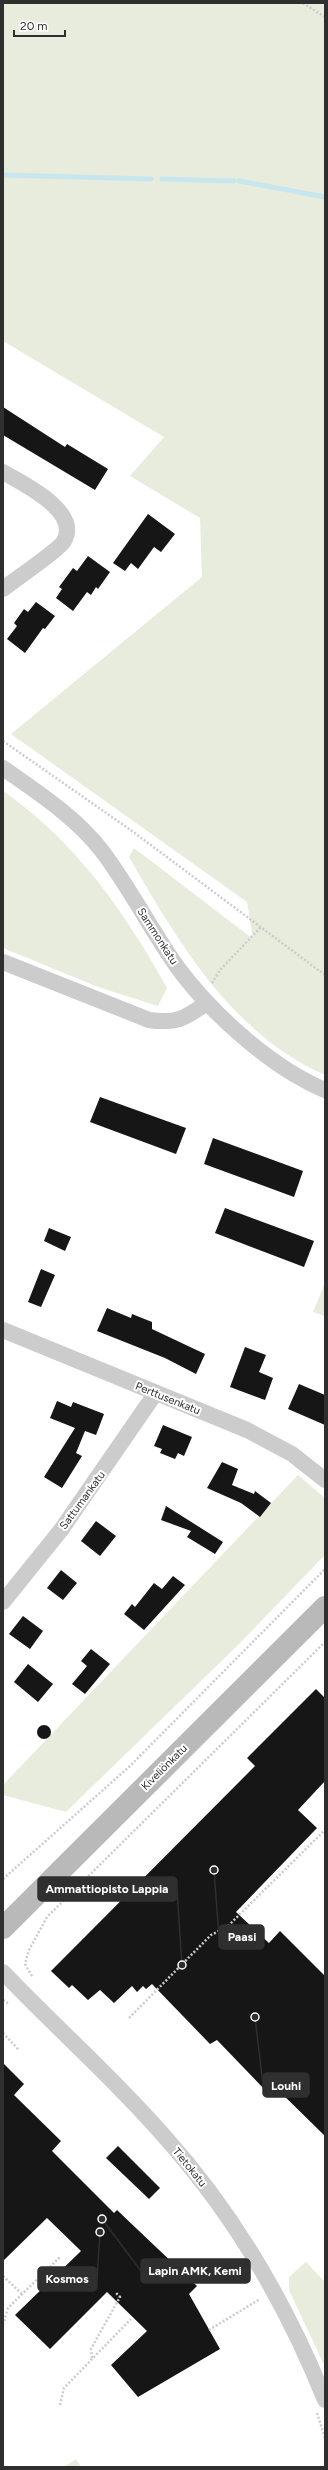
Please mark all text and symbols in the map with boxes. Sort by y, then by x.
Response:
scale bar [14,12,65,38]
text: 20 m [20,19,48,33]
street label: Sammonkatu [135,906,181,967]
street label: Perttusenkatu [133,1380,202,1417]
street label: Sattumankatu [57,1469,108,1532]
street label: Kiveliönkatu [139,1742,190,1793]
callout: Ammattiopisto Lappia [38,1877,177,1901]
text: Ammattiopisto Lappia [46,1882,168,1896]
callout: Paasi [219,1925,264,1949]
text: Paasi [228,1930,256,1944]
callout: Louhi [263,2073,309,2097]
text: Louhi [271,2079,301,2093]
street label: Tietokatu [170,2145,209,2189]
callout: Lapin AMK, Kemi [141,2259,250,2283]
text: Lapin AMK, Kemi [148,2264,242,2278]
callout: Kosmos [38,2267,97,2291]
text: Kosmos [45,2272,89,2286]

